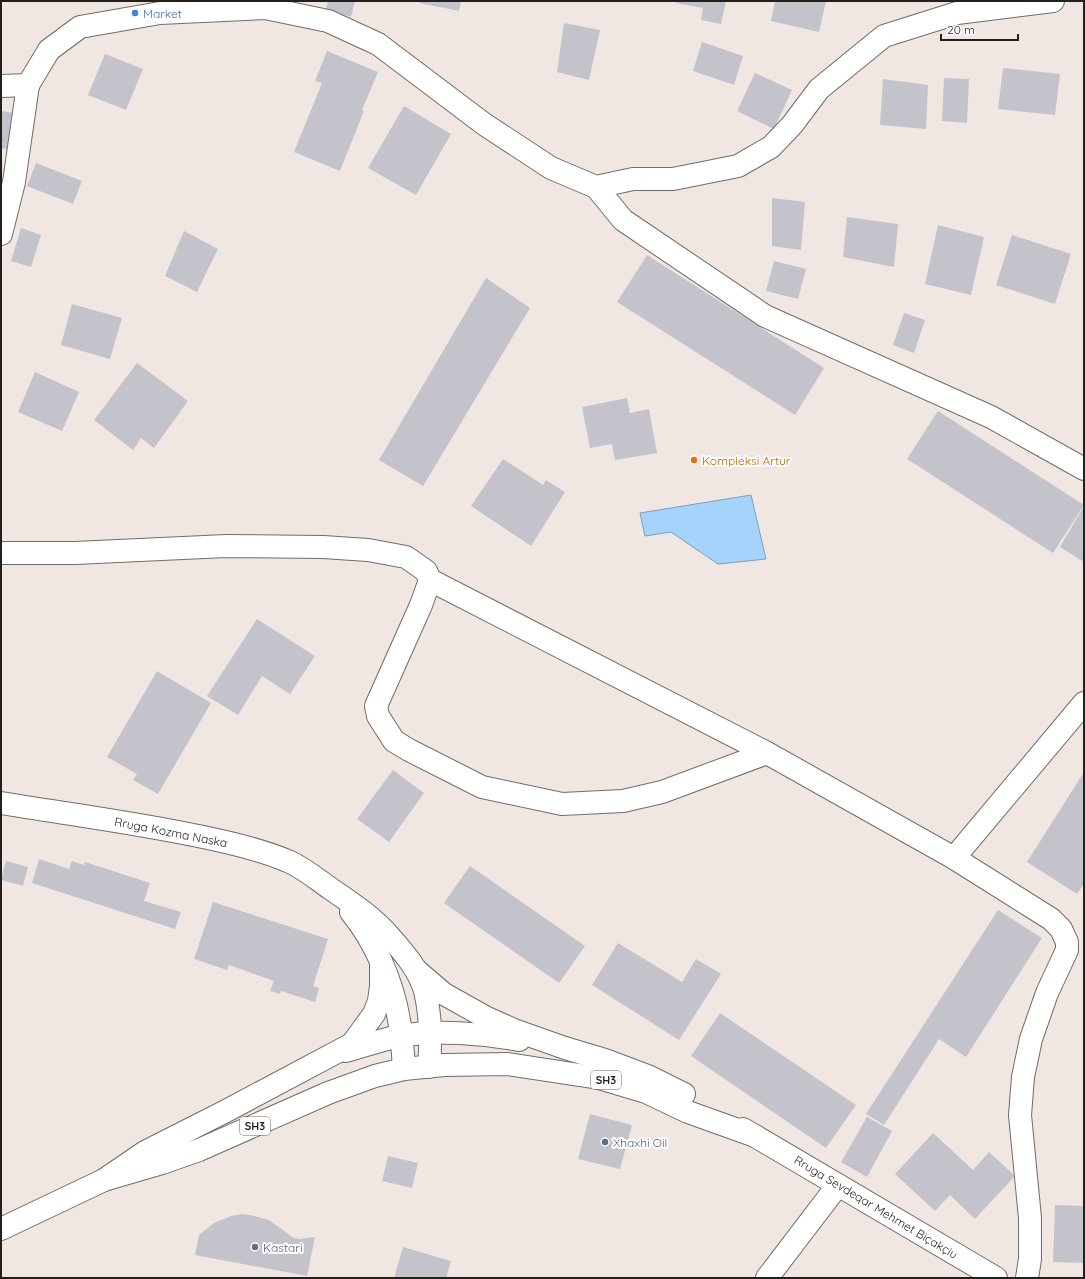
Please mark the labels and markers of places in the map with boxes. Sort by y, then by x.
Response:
place label: Market [143,6,182,21]
marker: Market [130,8,140,18]
place label: Kompleksi Artur [702,453,791,468]
marker: Kompleksi Artur [689,455,699,465]
place label: Xhaxhi Oil [613,1135,667,1150]
marker: Xhaxhi Oil [600,1137,610,1147]
place label: Kastari [263,1240,303,1255]
marker: Kastari [250,1242,260,1252]

